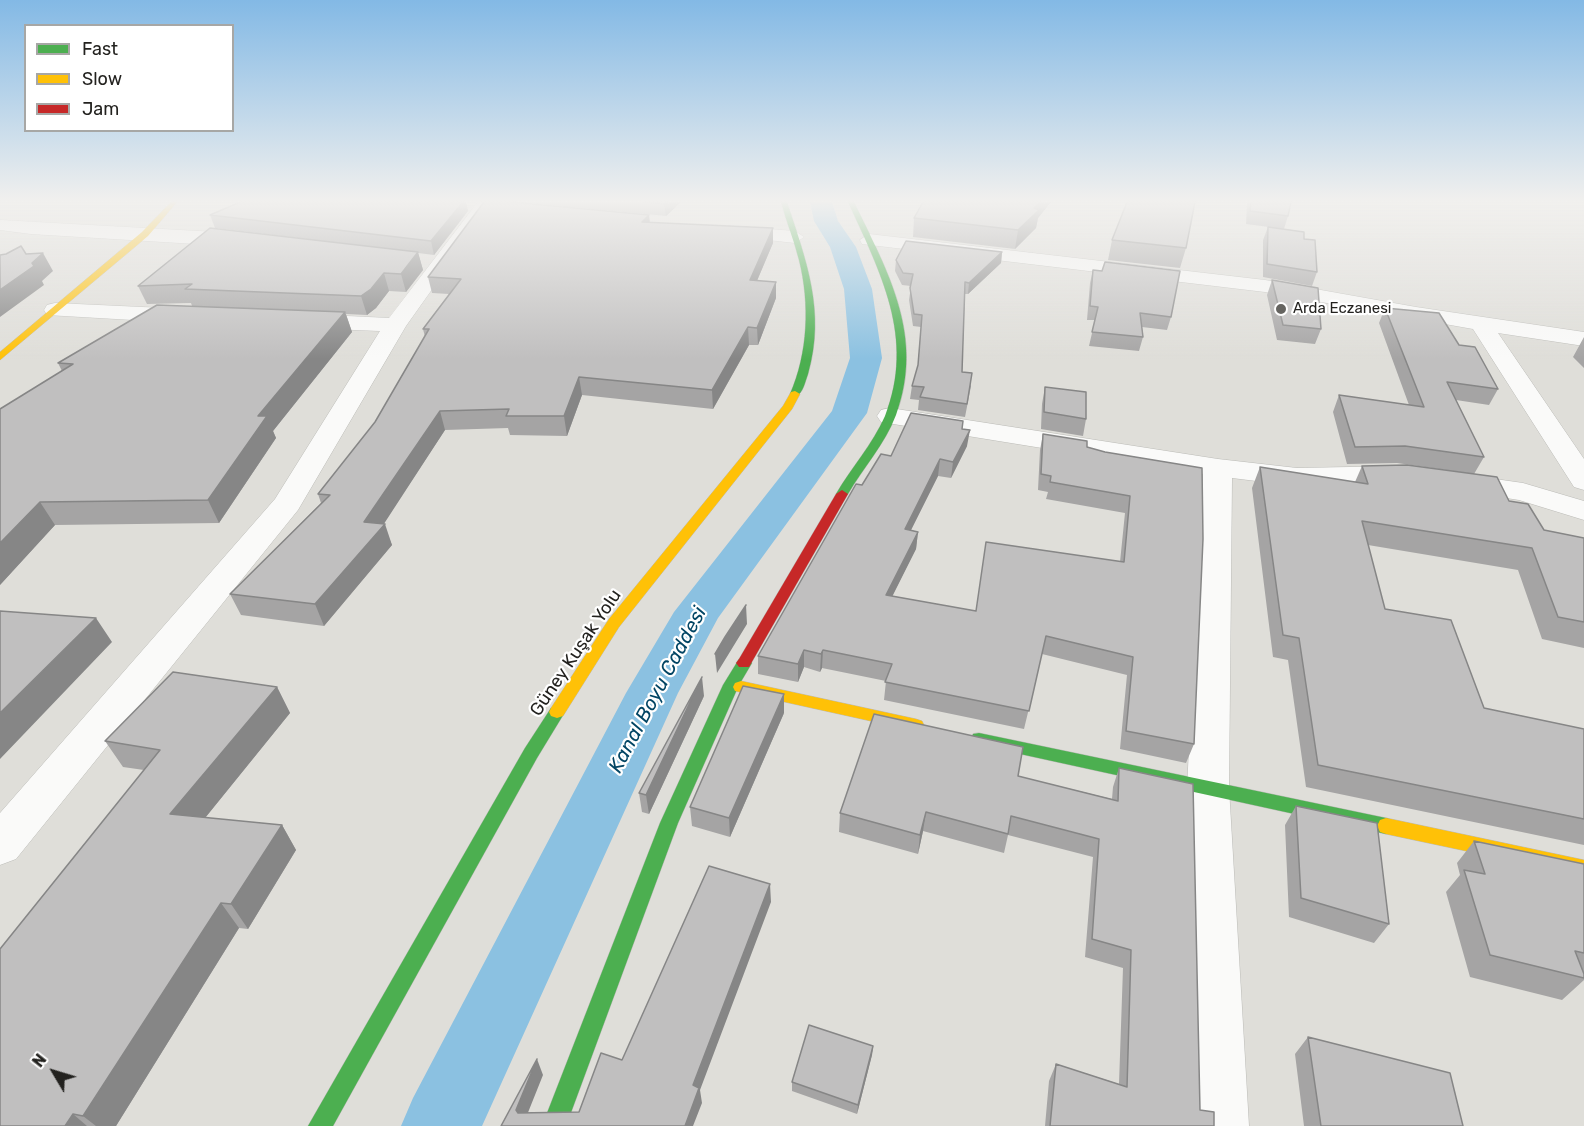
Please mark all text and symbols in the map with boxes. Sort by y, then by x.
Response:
legend [24,24,234,132]
text: Fast [82,38,118,60]
text: Slow [82,68,122,90]
text: Jam [82,98,119,120]
place label: Arda Eczanesi [1293,300,1391,318]
marker: Arda Eczanesi [1274,302,1288,316]
street label: Güney Kuşak Yolu [526,586,626,720]
water label: Kanal Boyu Caddesi [604,603,712,777]
north arrow [24,1042,84,1102]
text: N [28,1050,50,1071]

